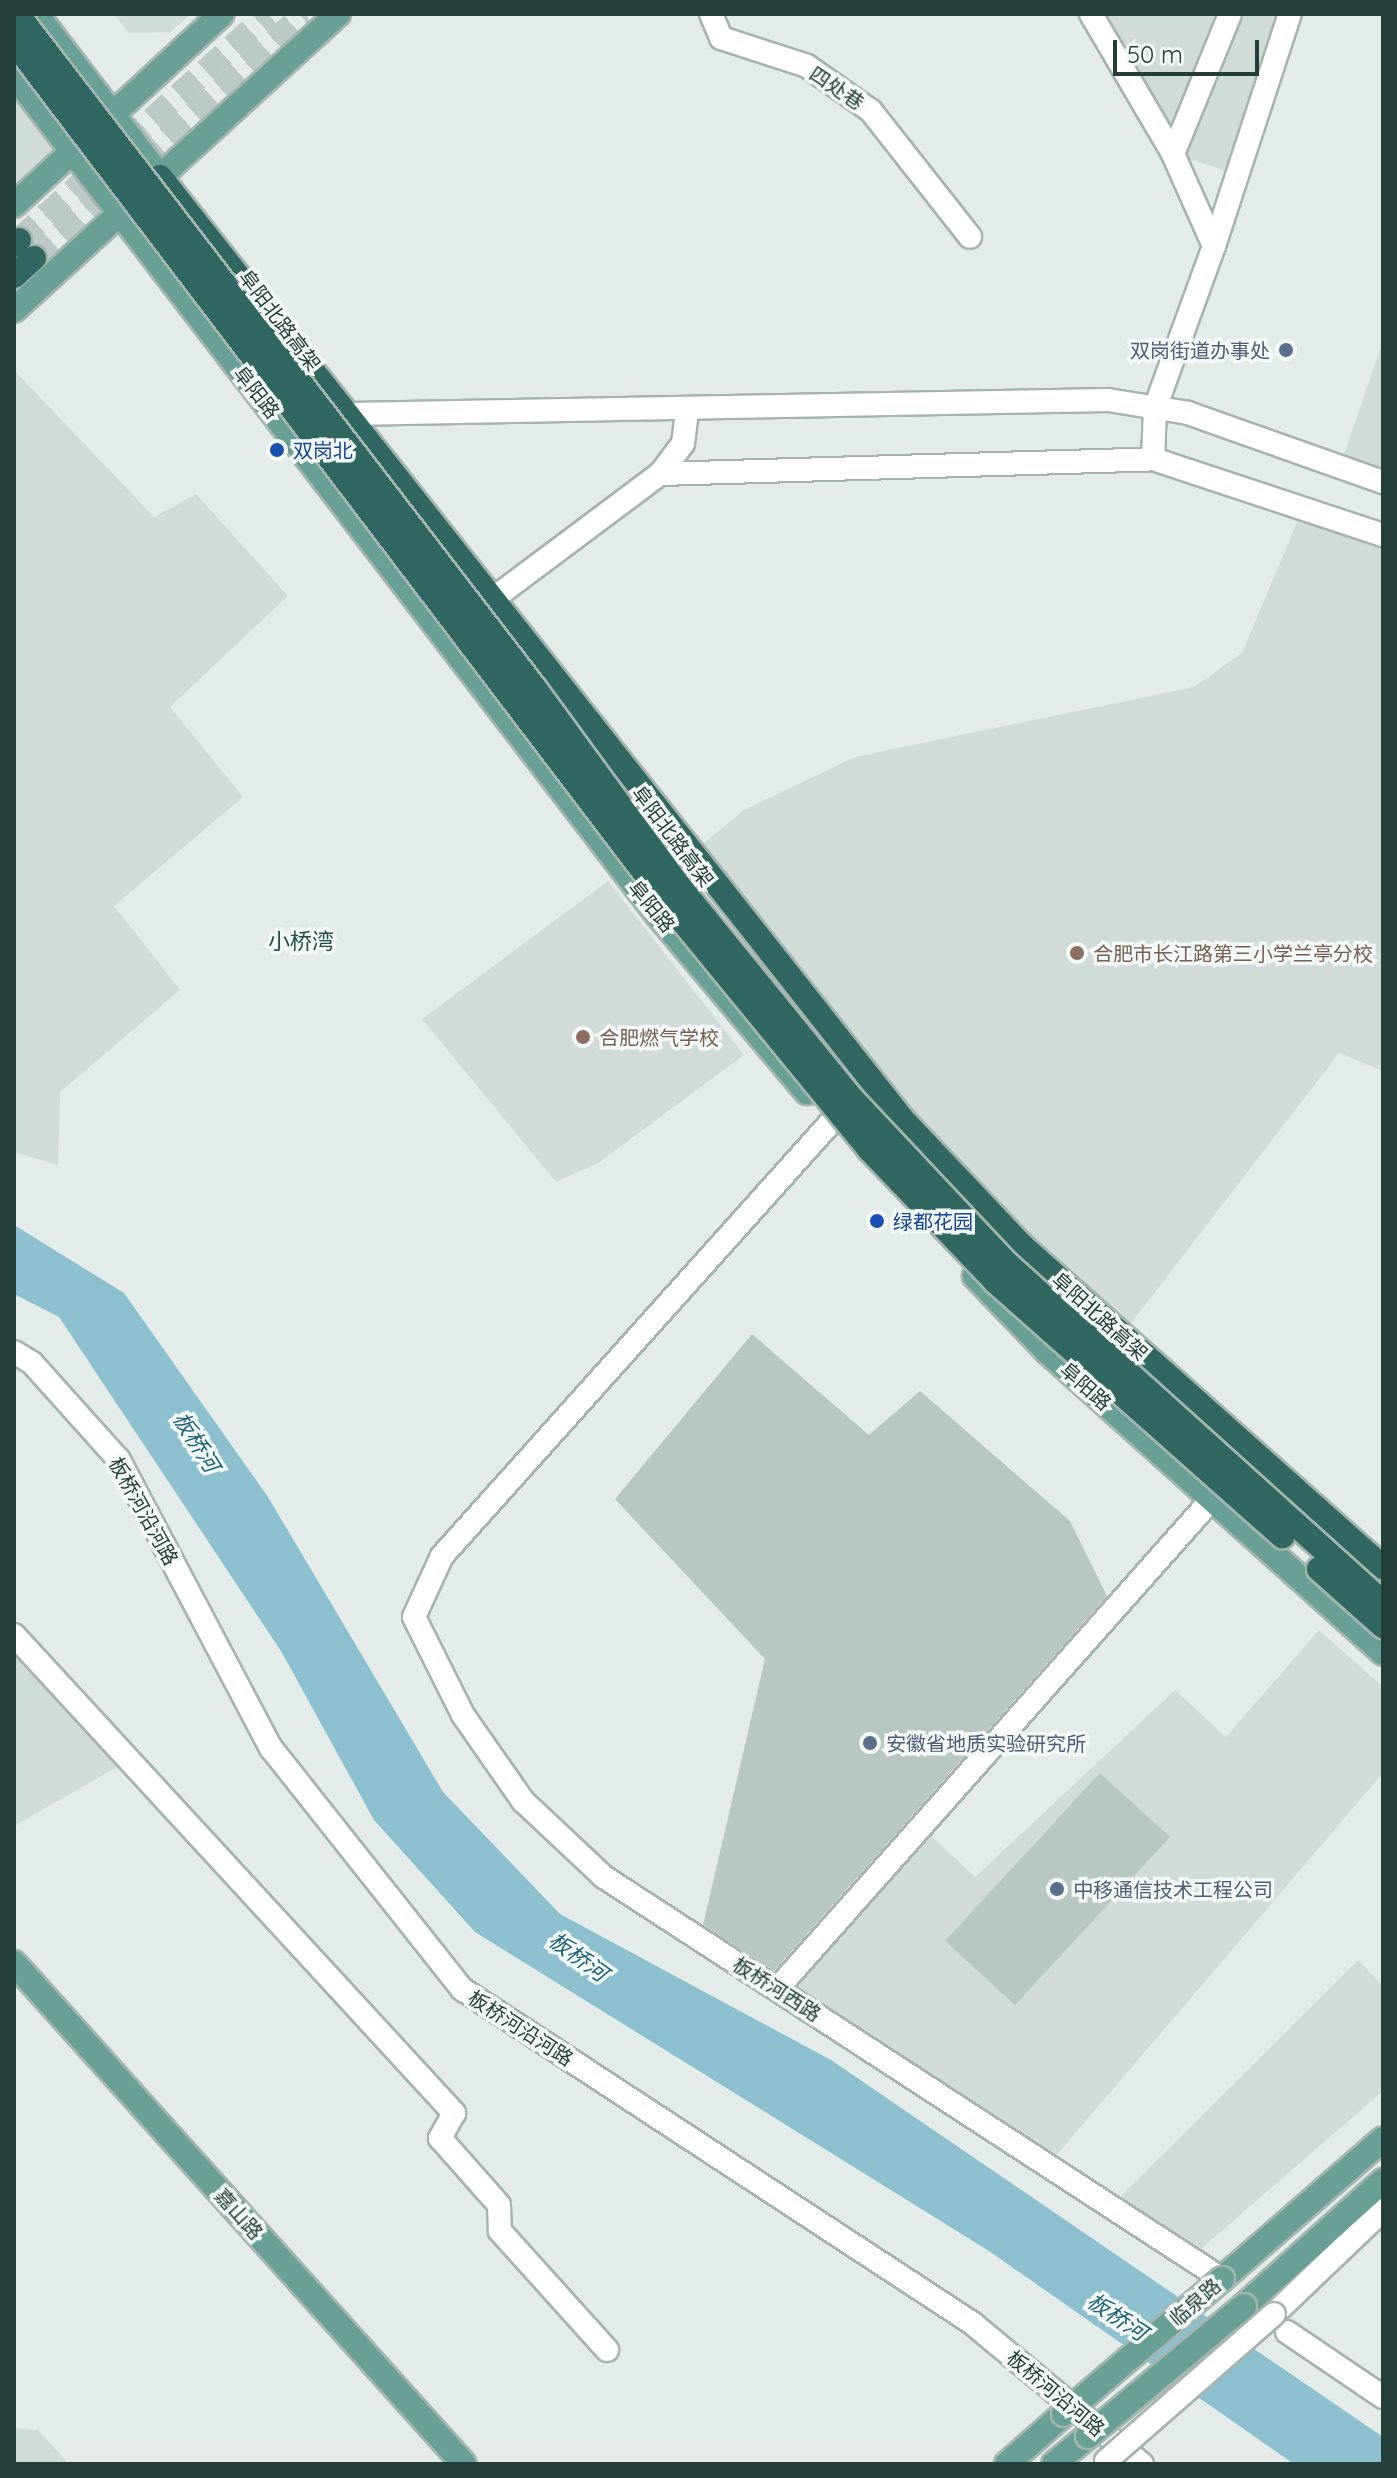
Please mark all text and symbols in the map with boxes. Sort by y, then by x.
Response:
scale bar [1117,24,1263,74]
text: 50 m [1127,39,1183,69]
street label: 四处巷 [805,61,869,115]
street label: 阜阳北路高架 [234,265,326,375]
place label: 双岗街道办事处 [1130,338,1270,362]
marker: 双岗街道办事处 [1277,341,1295,359]
street label: 阜阳路 [229,361,285,423]
place label: 双岗北 [293,438,353,462]
marker: 双岗北 [268,441,286,459]
street label: 阜阳北路高架 [627,781,719,891]
street label: 阜阳路 [624,875,680,937]
district label: 小桥湾 [268,929,334,955]
place label: 合肥市长江路第三小学兰亭分校 [1093,941,1373,965]
marker: 合肥市长江路第三小学兰亭分校 [1068,944,1086,962]
place label: 合肥燃气学校 [599,1025,719,1049]
marker: 合肥燃气学校 [574,1028,592,1046]
place label: 绿都花园 [893,1209,973,1233]
marker: 绿都花园 [868,1212,886,1230]
street label: 阜阳北路高架 [1047,1267,1153,1365]
street label: 阜阳路 [1056,1357,1116,1415]
water label: 板桥河 [167,1407,225,1477]
street label: 板桥河沿河路 [104,1453,184,1569]
place label: 安徽省地质实验研究所 [886,1731,1086,1755]
marker: 安徽省地质实验研究所 [861,1734,879,1752]
place label: 中移通信技术工程公司 [1073,1877,1273,1901]
marker: 中移通信技术工程公司 [1048,1880,1066,1898]
water label: 板桥河 [544,1927,612,1987]
street label: 板桥河西路 [729,1952,825,2026]
street label: 板桥河沿河路 [464,1985,578,2071]
street label: 嘉山路 [210,2184,268,2244]
street label: 临泉路 [1164,2273,1226,2331]
water label: 板桥河 [1082,2288,1152,2346]
street label: 板桥河沿河路 [1002,2345,1110,2441]

